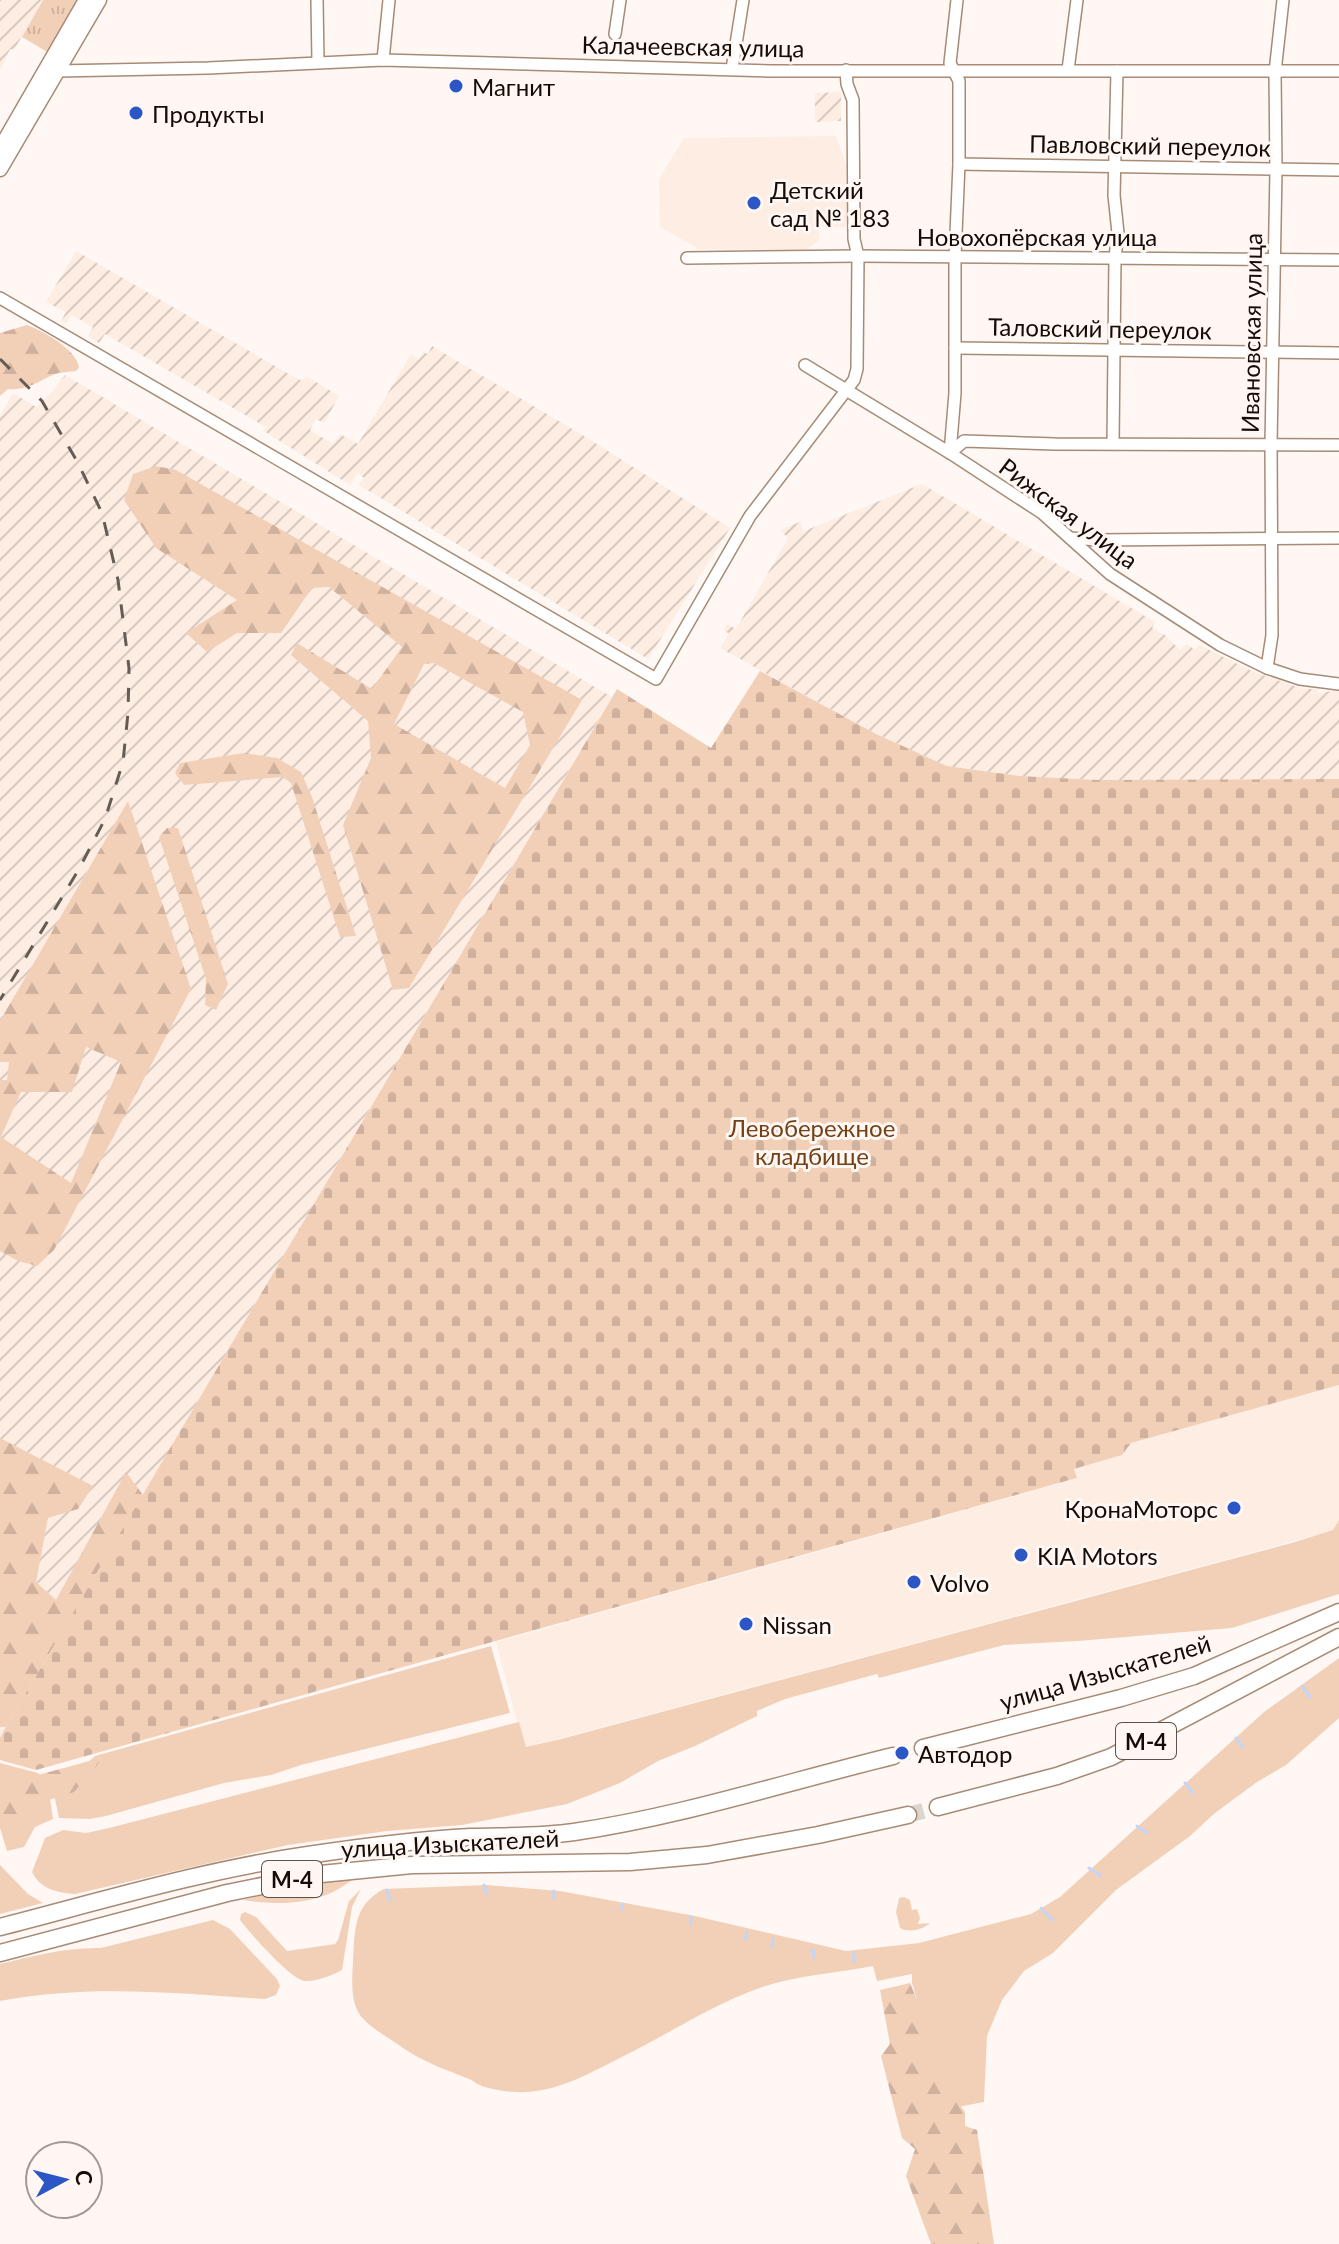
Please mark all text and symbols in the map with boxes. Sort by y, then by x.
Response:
street label: Калачеевская улица [581,30,805,62]
place label: Магнит [472,72,555,101]
marker: Магнит [447,77,465,95]
place label: Продукты [152,99,265,128]
marker: Продукты [127,104,145,122]
street label: Павловский переулок [1029,128,1272,162]
place label: Детский сад № 183 [770,175,890,232]
marker: Детский сад № 183 [745,194,763,212]
street label: Новохопёрская улица [917,222,1157,251]
street label: Ивановская улица [1235,233,1267,433]
street label: Таловский переулок [988,312,1213,344]
street label: Рижская улица [994,452,1144,574]
park label: Левобережное кладбище [728,1113,895,1170]
place label: КронаМоторс [1064,1494,1218,1523]
marker: КронаМоторс [1225,1499,1243,1517]
place label: KIA Motors [1037,1541,1158,1570]
marker: KIA Motors [1012,1546,1030,1564]
place label: Volvo [930,1568,989,1597]
marker: Volvo [905,1573,923,1591]
place label: Nissan [762,1610,832,1639]
marker: Nissan [737,1615,755,1633]
street label: улица Изыскателей [996,1628,1214,1716]
road number: М-4 [1116,1723,1176,1759]
place label: Автодор [918,1739,1012,1768]
marker: Автодор [893,1744,911,1762]
street label: улица Изыскателей [340,1823,560,1863]
road number: М-4 [262,1861,322,1897]
north arrow [24,2140,104,2220]
text: С [70,2169,99,2187]

